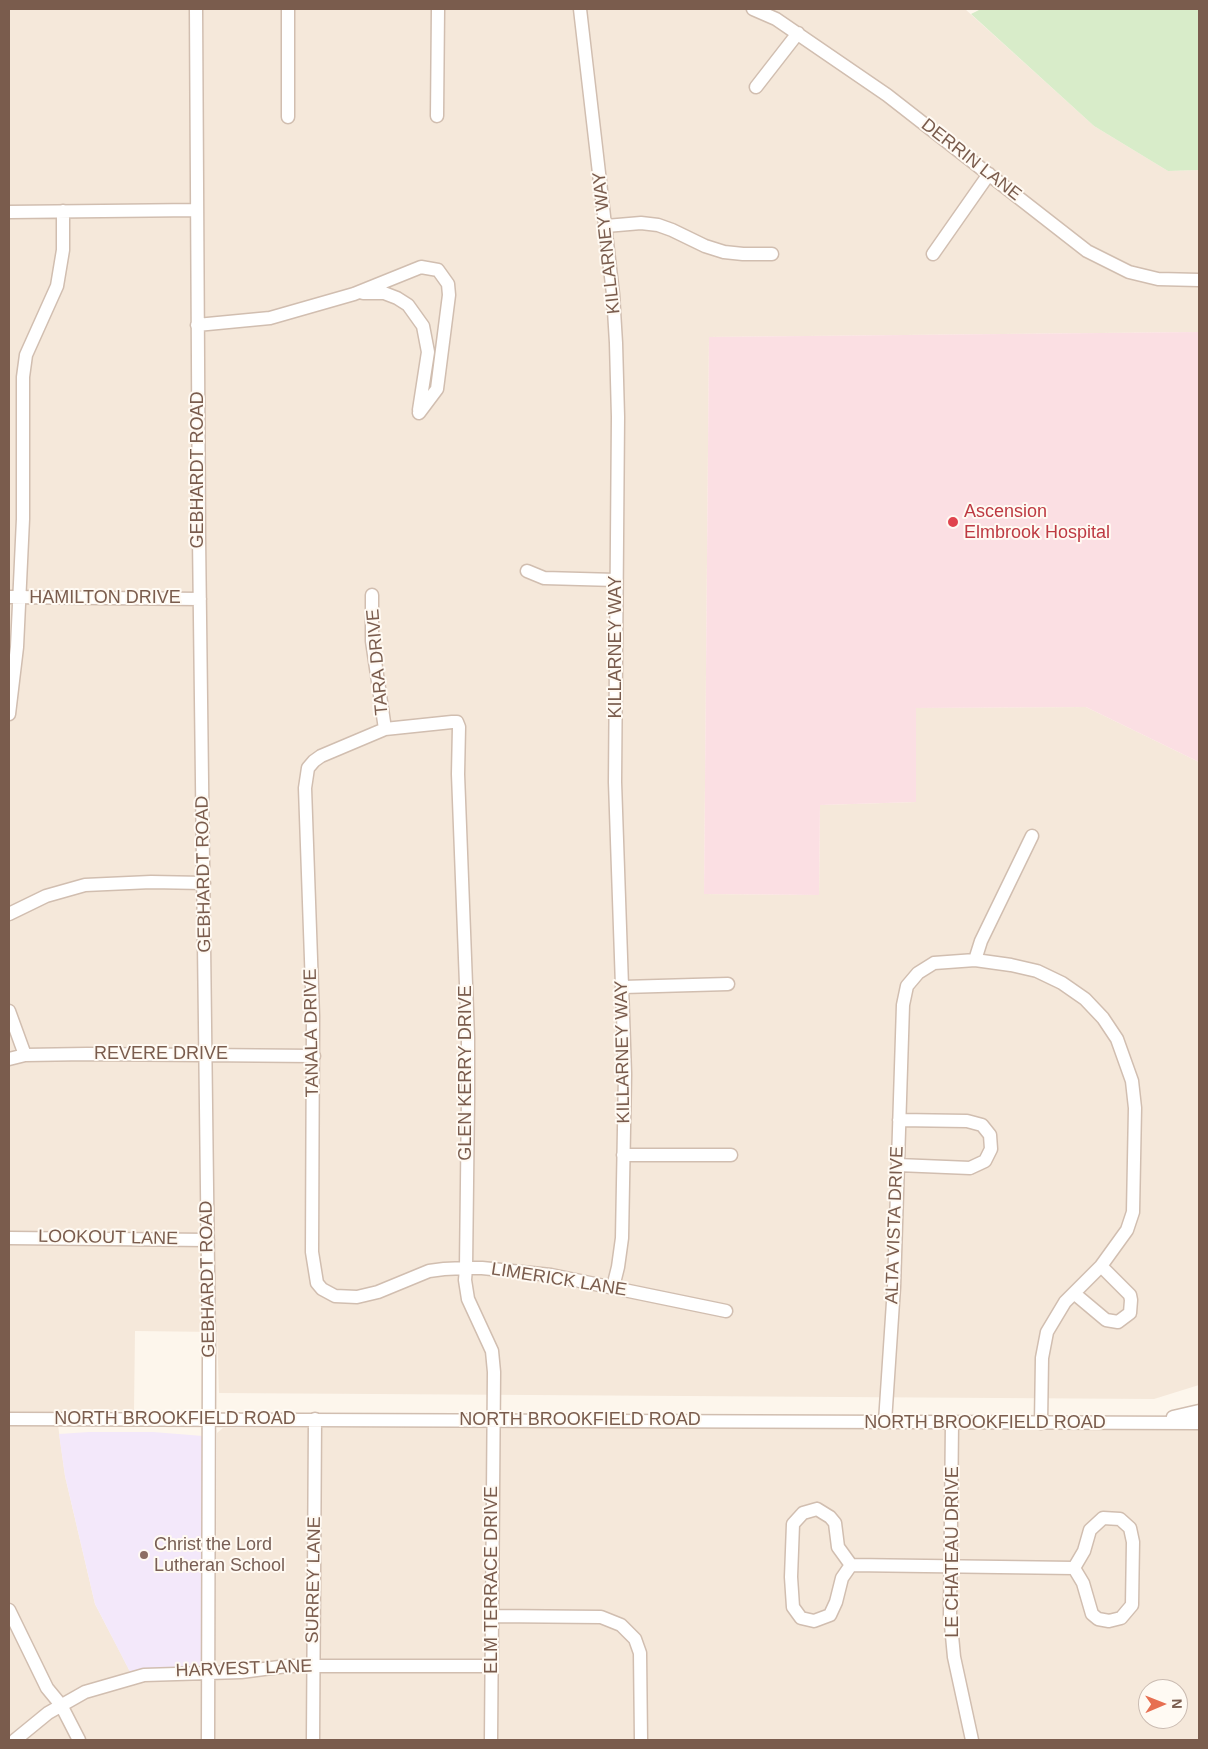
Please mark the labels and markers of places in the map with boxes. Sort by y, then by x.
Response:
place label: Ascension Elmbrook Hospital [964,501,1110,544]
marker: Ascension Elmbrook Hospital [946,515,960,529]
place label: Christ the Lord Lutheran School [154,1534,285,1576]
marker: Christ the Lord Lutheran School [138,1549,150,1561]

